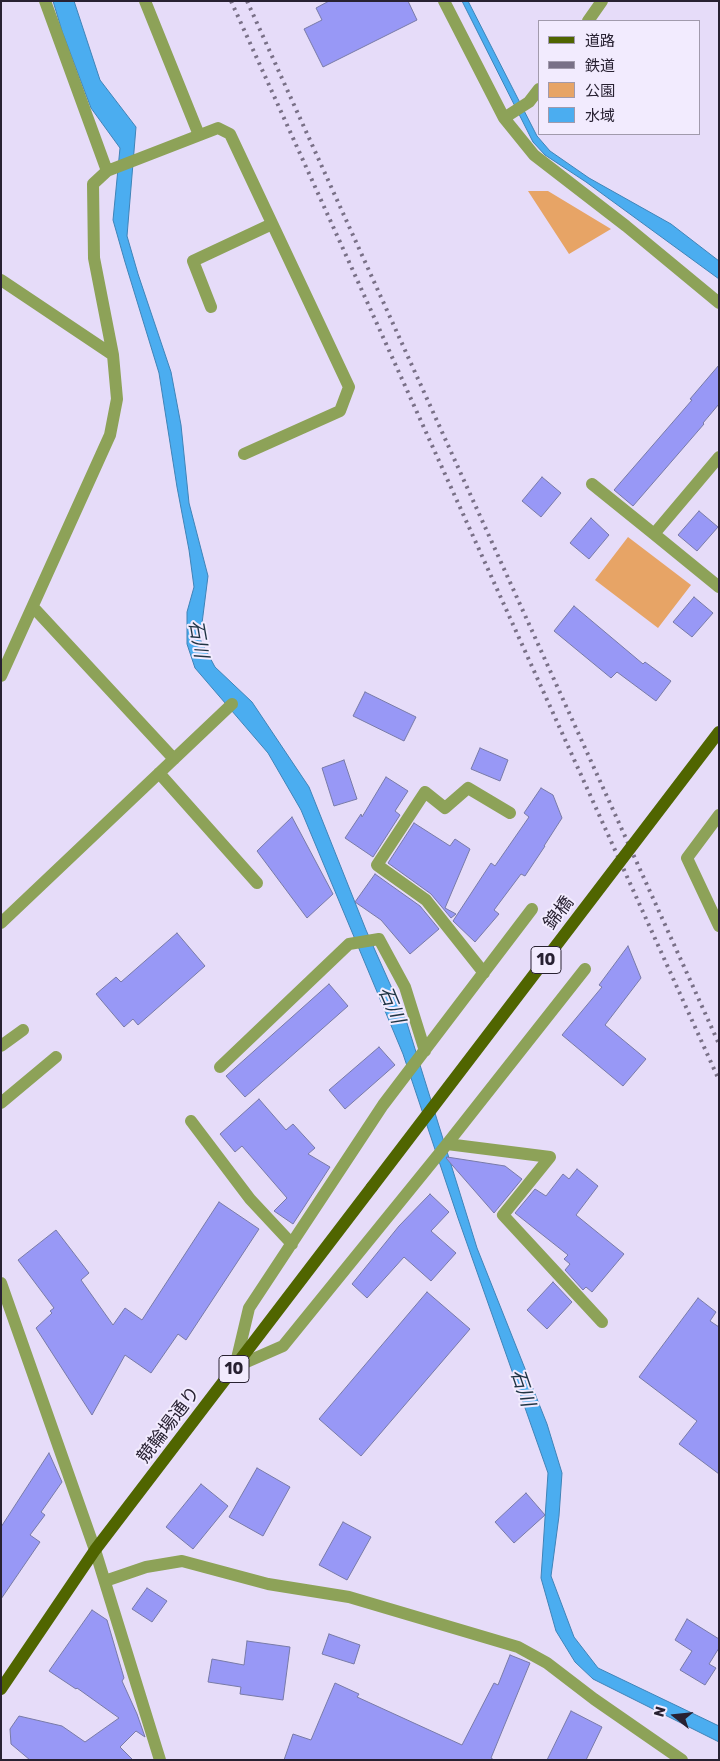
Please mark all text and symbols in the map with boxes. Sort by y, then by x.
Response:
legend [538,20,700,135]
text: 道路 [585,32,615,50]
text: 鉄道 [585,57,615,75]
text: 公園 [585,82,615,100]
text: 水域 [585,107,615,125]
water label: 石川 [183,618,213,660]
street label: 錦橋 [540,892,578,934]
road number: 10 [531,946,561,974]
water label: 石川 [373,983,409,1027]
road number: 10 [219,1356,249,1382]
water label: 石川 [505,1366,539,1410]
street label: 競輪場通り [133,1383,205,1467]
north arrow [650,1691,700,1741]
text: N [651,1705,670,1719]

